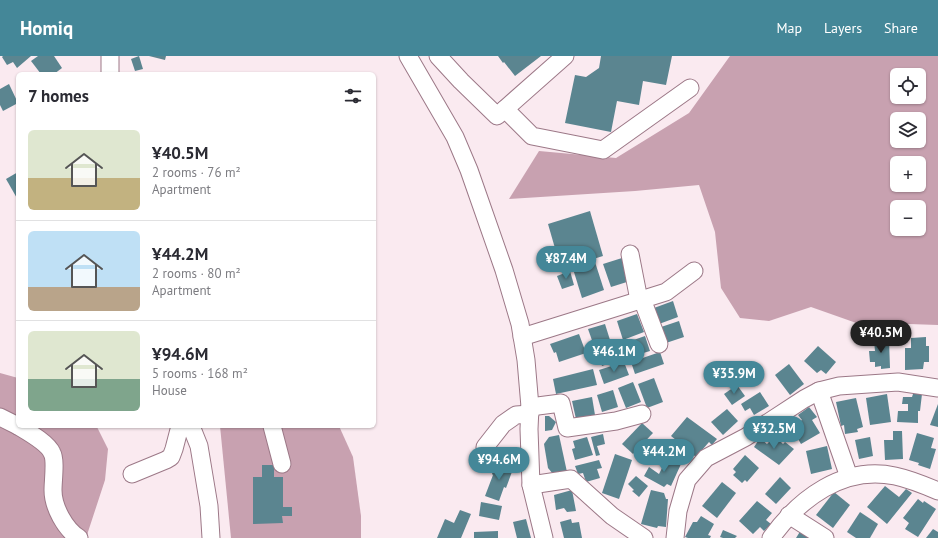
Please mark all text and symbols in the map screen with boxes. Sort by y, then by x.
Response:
text: Homiq [20,16,73,40]
text: Map [776,19,802,37]
text: Layers [824,19,862,37]
text: Share [884,19,918,37]
map controls [890,68,926,236]
button: locate [890,68,926,104]
text: 7 homes [28,85,89,107]
icon: filters [342,85,364,107]
button: layers [890,112,926,148]
text: ¥40.5M [152,142,208,164]
icon: home [60,146,108,194]
button: + [890,156,926,192]
text: 2 rooms · 76 m² [152,164,241,181]
text: Apartment [152,181,211,198]
button: − [890,200,926,236]
text: ¥44.2M [152,243,208,265]
pin: ¥87.4M [533,246,599,280]
icon: home [60,247,108,295]
text: ¥87.4M [545,250,587,267]
text: 2 rooms · 80 m² [152,265,241,282]
text: Apartment [152,282,211,299]
pin: ¥40.5M [848,320,914,354]
text: ¥40.5M [859,324,903,341]
pin: ¥46.1M [581,339,647,373]
text: ¥94.6M [152,343,208,365]
text: ¥46.1M [592,343,636,360]
icon: home [60,347,108,395]
pin: ¥35.9M [701,361,767,395]
text: 5 rooms · 168 m² [152,365,248,382]
text: ¥35.9M [712,365,756,382]
text: House [152,382,187,399]
pin: ¥32.5M [741,416,807,450]
text: ¥32.5M [752,420,796,437]
pin: ¥44.2M [631,439,697,473]
text: ¥44.2M [642,443,686,460]
pin: ¥94.6M [466,447,532,481]
text: ¥94.6M [477,451,521,468]

